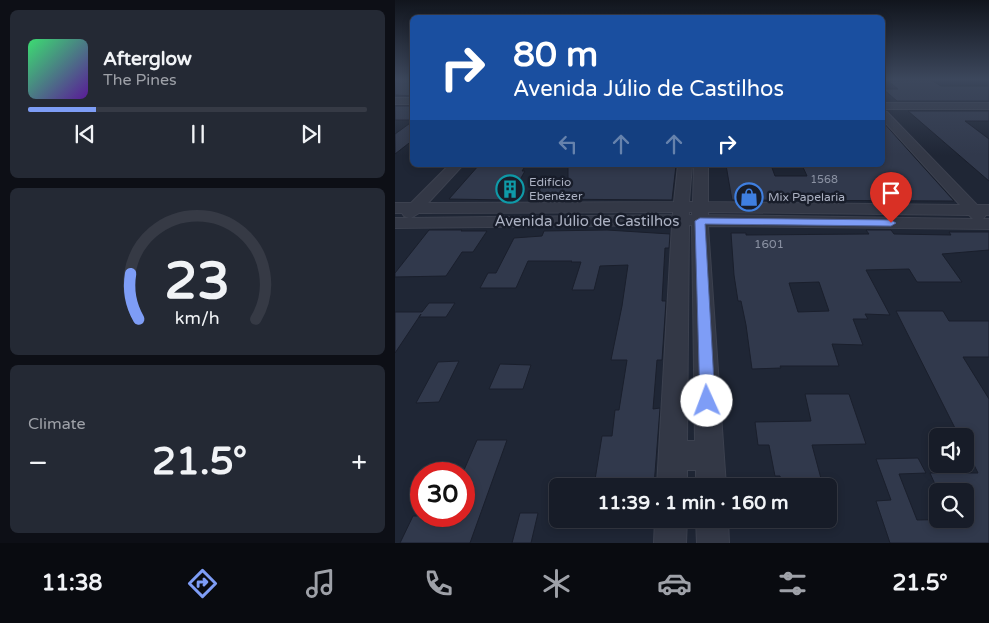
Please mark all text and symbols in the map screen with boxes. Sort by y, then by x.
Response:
text: 80 m [513,34,598,76]
icon: right [430,35,495,100]
text: Afterglow [103,48,192,70]
text: The Pines [103,70,177,90]
text: Avenida Júlio de Castilhos [513,76,784,102]
icon: previous [71,120,99,148]
icon: pause [184,120,212,148]
icon: next [297,120,325,148]
icon: left [554,130,582,158]
icon: ahead [607,130,635,158]
icon: ahead [660,130,688,158]
icon: right [713,130,741,158]
pin [870,172,912,223]
house number: 1568 [810,173,838,186]
building icon: Edifício Ebenézer [495,174,525,204]
place label: Edifício Ebenézer [529,175,583,203]
icon: arrive [877,179,905,207]
shop icon: Mix Papelaria [734,182,764,212]
place label: Mix Papelaria [768,190,845,204]
street label: Avenida Júlio de Castilhos [495,212,679,230]
house number: 1601 [754,237,784,251]
text: 23 [165,250,230,313]
text: km/h [175,308,220,329]
position arrow [680,374,732,426]
text: Climate [28,414,86,434]
map controls [929,428,974,528]
button: sound [929,428,974,473]
text: 21.5° [152,439,247,485]
text: − [28,446,48,480]
text: + [351,446,367,480]
speed limit sign: 30 [410,462,475,527]
button: search [929,483,974,528]
text: 11:39 · 1 min · 160 m [597,492,789,514]
icon: directions [185,566,220,601]
icon: music [303,566,338,601]
icon: phone [421,566,456,601]
icon: climate [539,566,574,601]
icon: car [657,566,692,601]
icon: filters [775,566,810,601]
text: 11:38 [41,570,102,596]
text: 21.5° [892,570,947,596]

